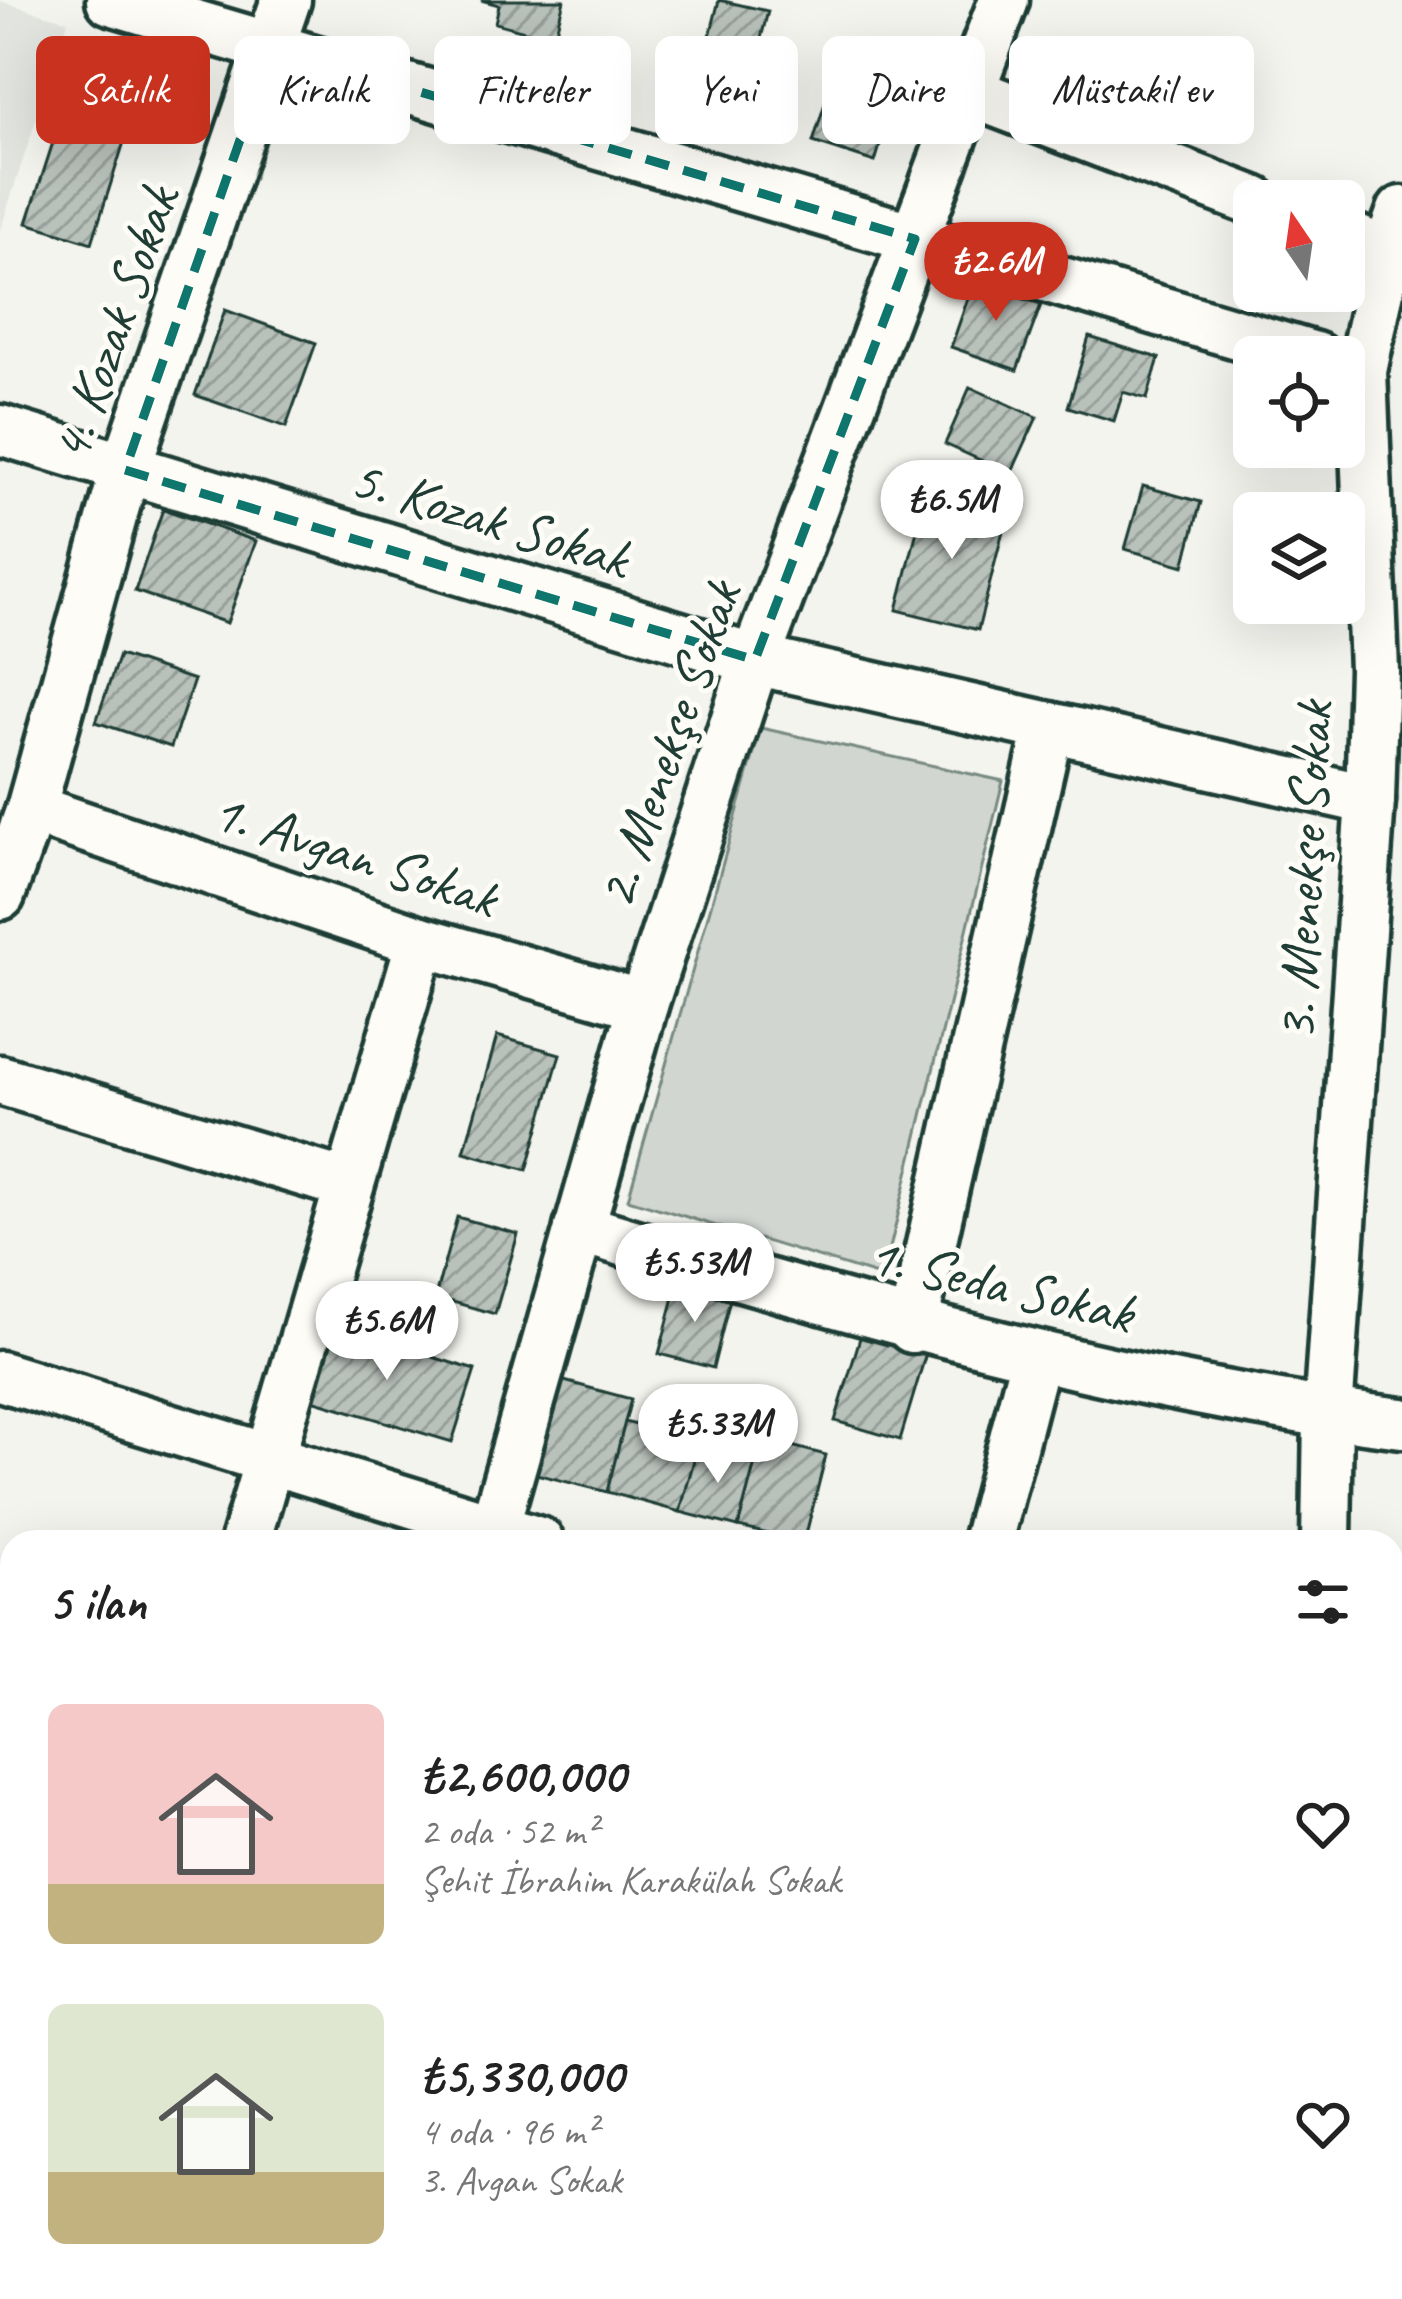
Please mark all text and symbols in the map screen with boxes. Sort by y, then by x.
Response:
chip: Satılık [36,36,210,144]
chip: Kiralık [234,36,410,144]
chip: Filtreler [434,36,631,144]
chip: Yeni [655,36,798,144]
chip: Daire [822,36,985,144]
chip: Müstakil ev [1009,36,1254,144]
street label: 4. Kozak Sokak [33,173,196,471]
north arrow [1233,180,1365,312]
map controls [1233,180,1365,624]
pin: ₺2.6M [912,222,1080,324]
text: ₺2.6M [951,236,1041,285]
button: locate [1233,336,1365,468]
street label: 5. Kozak Sokak [342,442,641,595]
pin: ₺6.5M [868,460,1036,562]
text: ₺6.5M [908,474,997,523]
button: layers [1233,492,1365,624]
street label: 2. Menekşe Sokak [579,569,758,917]
street label: 3. Menekşe Sokak [1259,696,1349,1043]
street label: 1. Avgan Sokak [203,774,509,935]
street label: 1. Seda Sokak [862,1219,1144,1350]
pin: ₺5.53M [597,1223,793,1325]
text: ₺5.53M [642,1237,748,1286]
pin: ₺5.6M [303,1281,471,1383]
text: ₺5.6M [343,1295,432,1344]
pin: ₺5.33M [620,1384,816,1486]
text: ₺5.33M [665,1398,771,1447]
icon: filters [1290,1569,1356,1635]
text: 5 ilan [48,1570,146,1634]
text: ₺2,600,000 [420,1743,625,1807]
icon: home [144,1752,288,1896]
icon: heart [1290,1791,1356,1857]
text: 2 oda · 52 m² [420,1807,597,1856]
text: Şehit İbrahim Karakülah Sokak [420,1856,841,1905]
text: ₺5,330,000 [420,2043,623,2107]
icon: home [144,2052,288,2196]
icon: heart [1290,2091,1356,2157]
text: 4 oda · 96 m² [420,2107,597,2156]
text: 3. Avgan Sokak [420,2156,622,2205]

